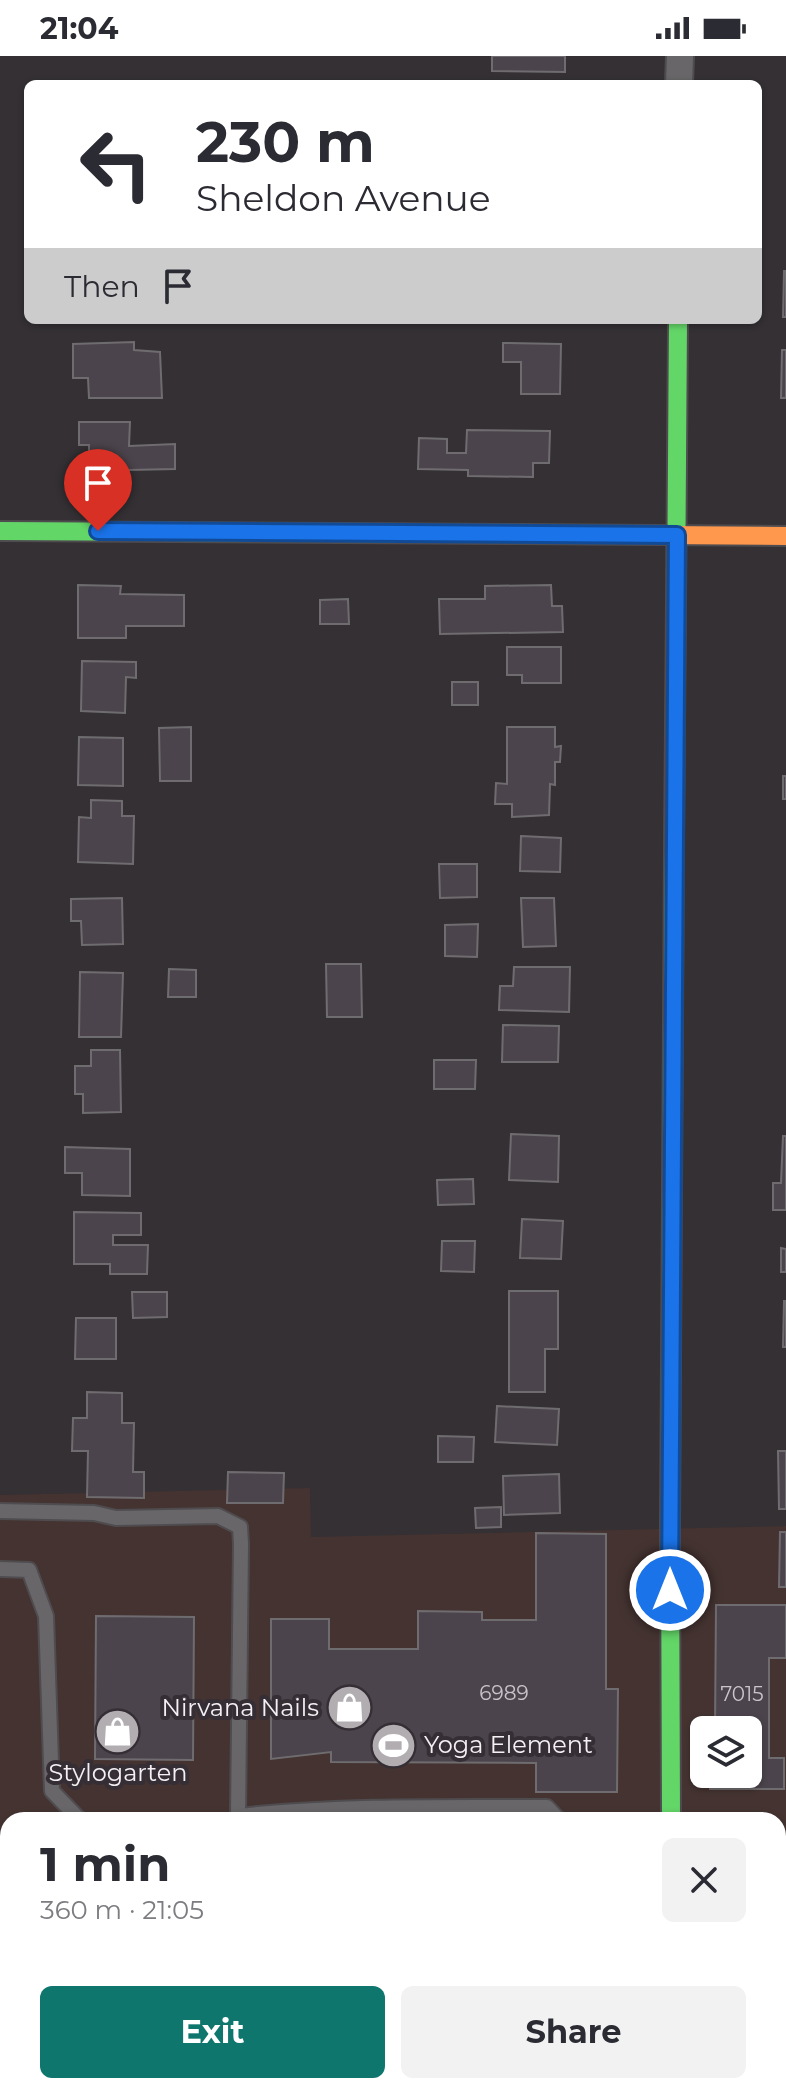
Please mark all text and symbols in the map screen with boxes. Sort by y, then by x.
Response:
text: 21:04 [40,10,118,47]
text: 230 m [196,108,375,176]
icon: left [64,112,168,216]
text: Sheldon Avenue [196,176,491,220]
icon: arrive [156,264,200,308]
text: Then [64,268,140,305]
pin [64,449,132,531]
icon: arrive [76,461,120,505]
position arrow [628,1548,712,1632]
house number: 6989 [479,1681,529,1705]
house number: 7015 [720,1682,764,1706]
shop icon: Nirvana Nails [326,1684,374,1732]
place label: Nirvana Nails [161,1693,319,1722]
shop icon: Stylogarten [94,1707,142,1755]
map controls [690,1716,762,1788]
button: layers [690,1716,762,1788]
sports icon: Yoga Element [369,1721,417,1769]
place label: Yoga Element [424,1730,593,1759]
place label: Stylogarten [49,1758,187,1787]
text: 1 min [40,1835,170,1893]
button: close [662,1838,746,1922]
text: 360 m · 21:05 [40,1894,204,1926]
button: Exit [40,1986,385,2078]
button: Share [401,1986,746,2078]

